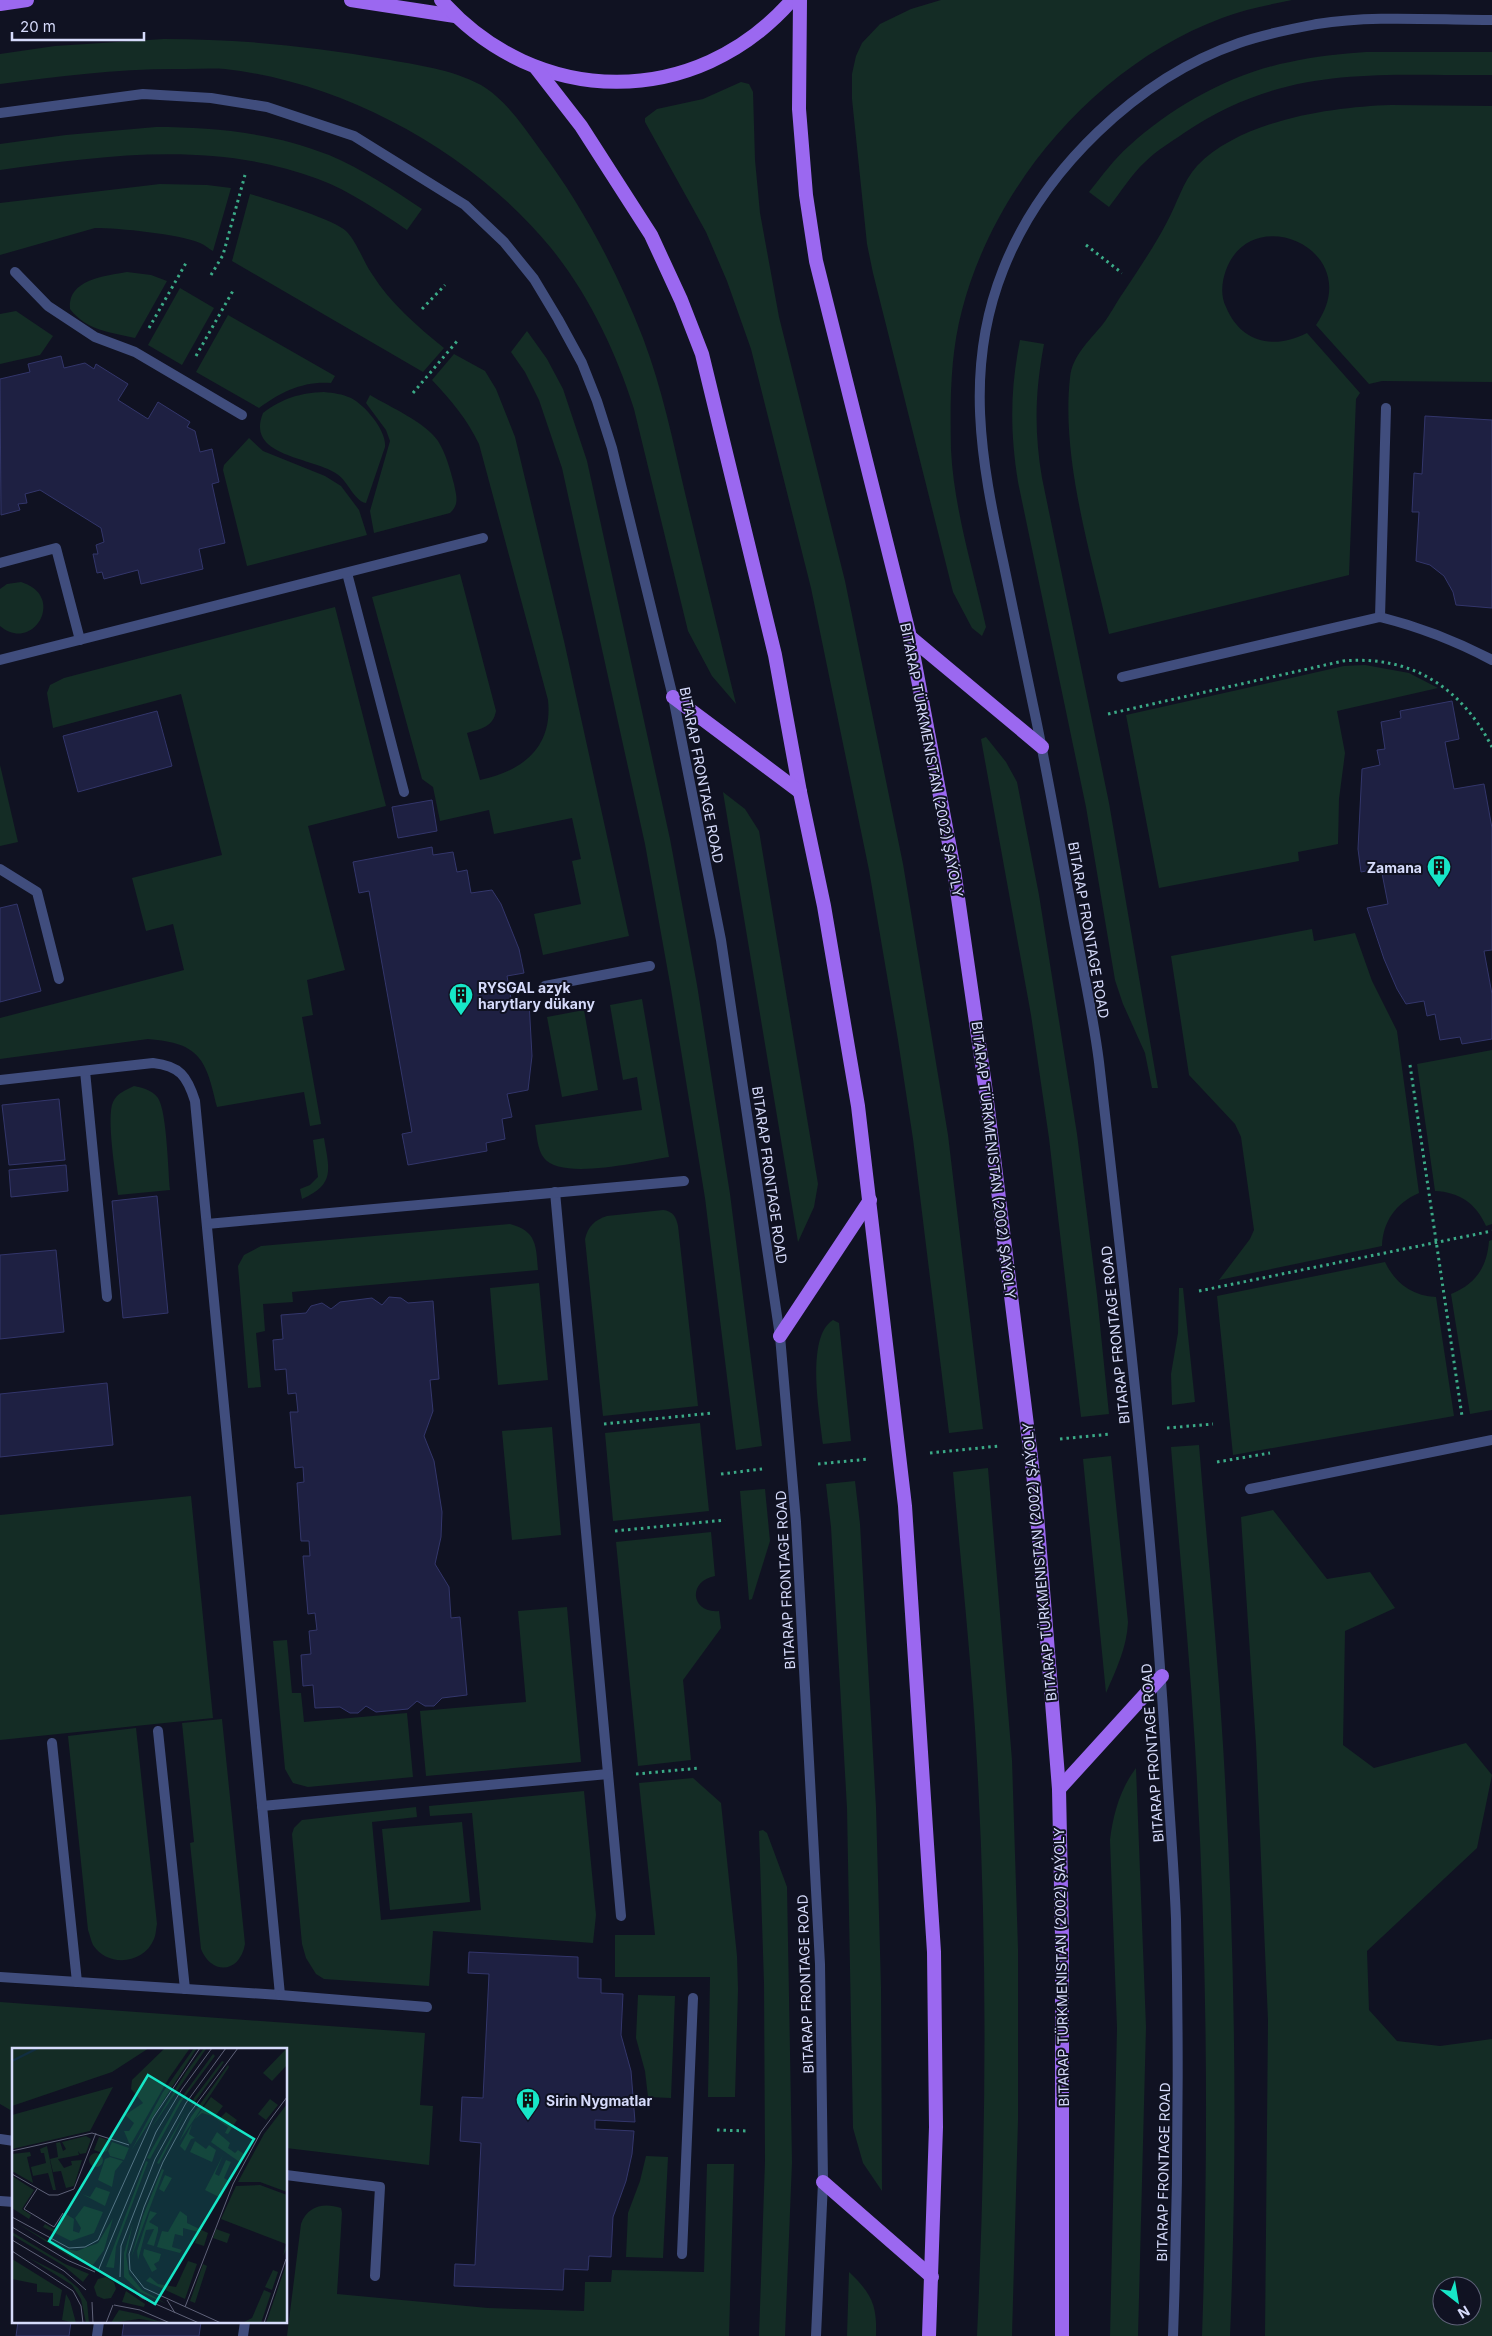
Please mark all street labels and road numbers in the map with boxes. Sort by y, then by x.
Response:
street label: BITARAP TÜRKMENISTAN (2002) ŞAÝOLY [897,621,967,899]
street label: BITARAP FRONTAGE ROAD [677,685,727,865]
street label: BITARAP FRONTAGE ROAD [1065,840,1113,1020]
street label: BITARAP TÜRKMENISTAN (2002) ŞAÝOLY [969,1020,1020,1300]
street label: BITARAP FRONTAGE ROAD [749,1085,791,1265]
street label: BITARAP FRONTAGE ROAD [1097,1245,1133,1425]
street label: BITARAP TÜRKMENISTAN (2002) ŞAÝOLY [1018,1422,1060,1702]
street label: BITARAP FRONTAGE ROAD [772,1490,798,1670]
street label: BITARAP FRONTAGE ROAD [1137,1663,1167,1843]
street label: BITARAP TÜRKMENISTAN (2002) ŞAÝOLY [1050,1827,1072,2107]
street label: BITARAP FRONTAGE ROAD [793,1894,817,2074]
street label: BITARAP FRONTAGE ROAD [1153,2082,1173,2262]

